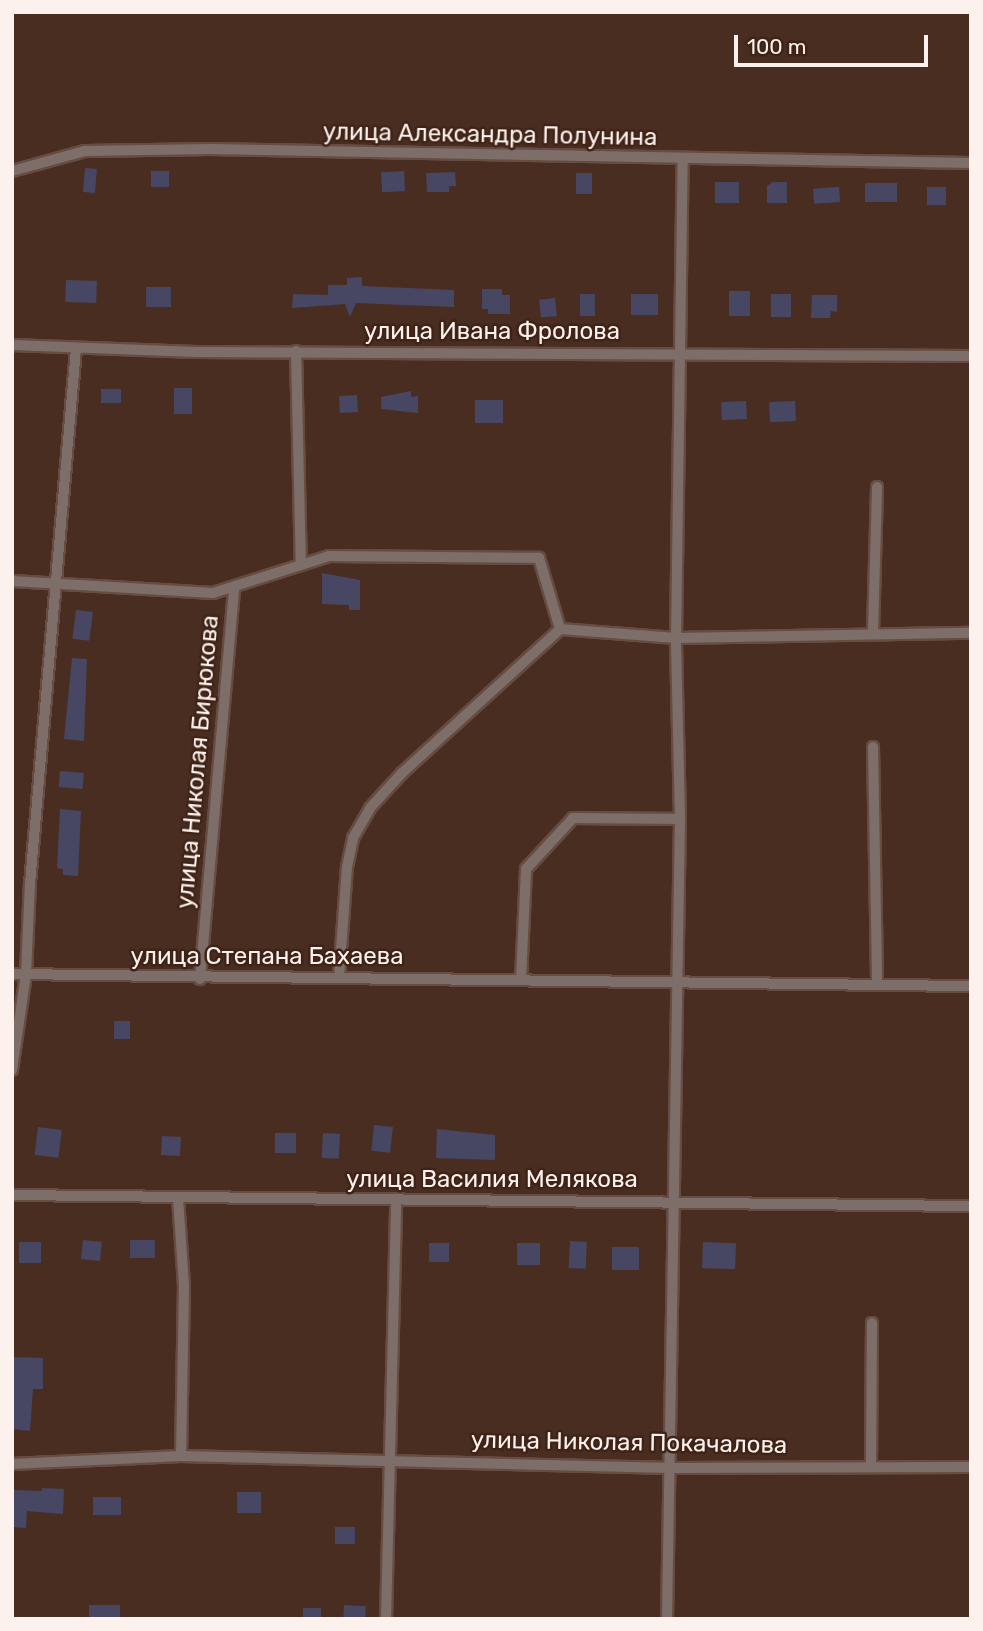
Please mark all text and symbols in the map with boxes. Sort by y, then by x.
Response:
scale bar [738,21,932,65]
text: 100 m [747,34,806,59]
street label: улица Александра Полунина [323,118,657,152]
street label: улица Ивана Фролова [364,318,620,346]
street label: улица Николая Бирюкова [171,614,225,910]
street label: улица Степана Бахаева [131,943,403,971]
street label: улица Василия Мелякова [346,1166,638,1194]
street label: улица Николая Покачалова [471,1426,787,1460]

